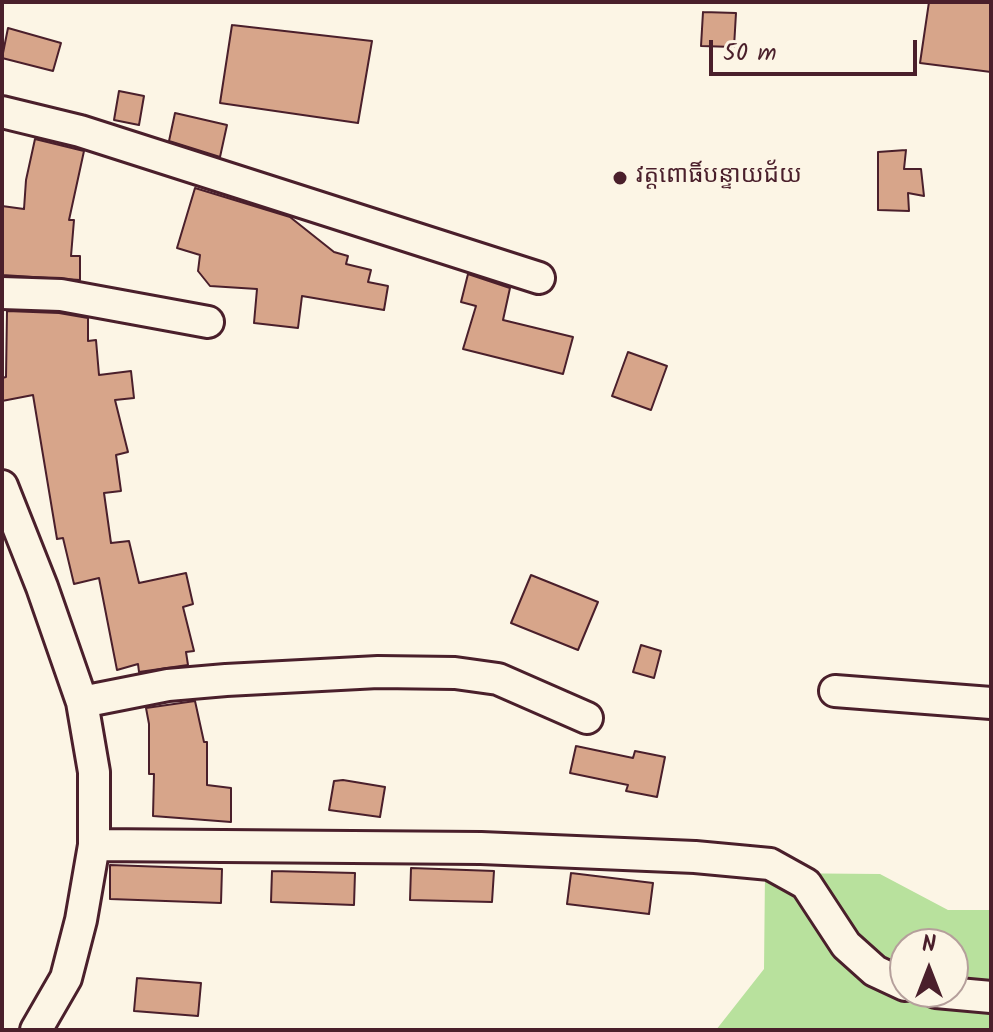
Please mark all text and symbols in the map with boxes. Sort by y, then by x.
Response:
scale bar [713,24,921,74]
text: 50 m [723,34,777,73]
place label: វត្តពោធិ៍បន្ទាយជ័យ [636,164,802,192]
marker: វត្តពោធិ៍បន្ទាយជ័យ [611,169,629,187]
north arrow [889,928,969,1008]
text: N [922,928,936,963]

